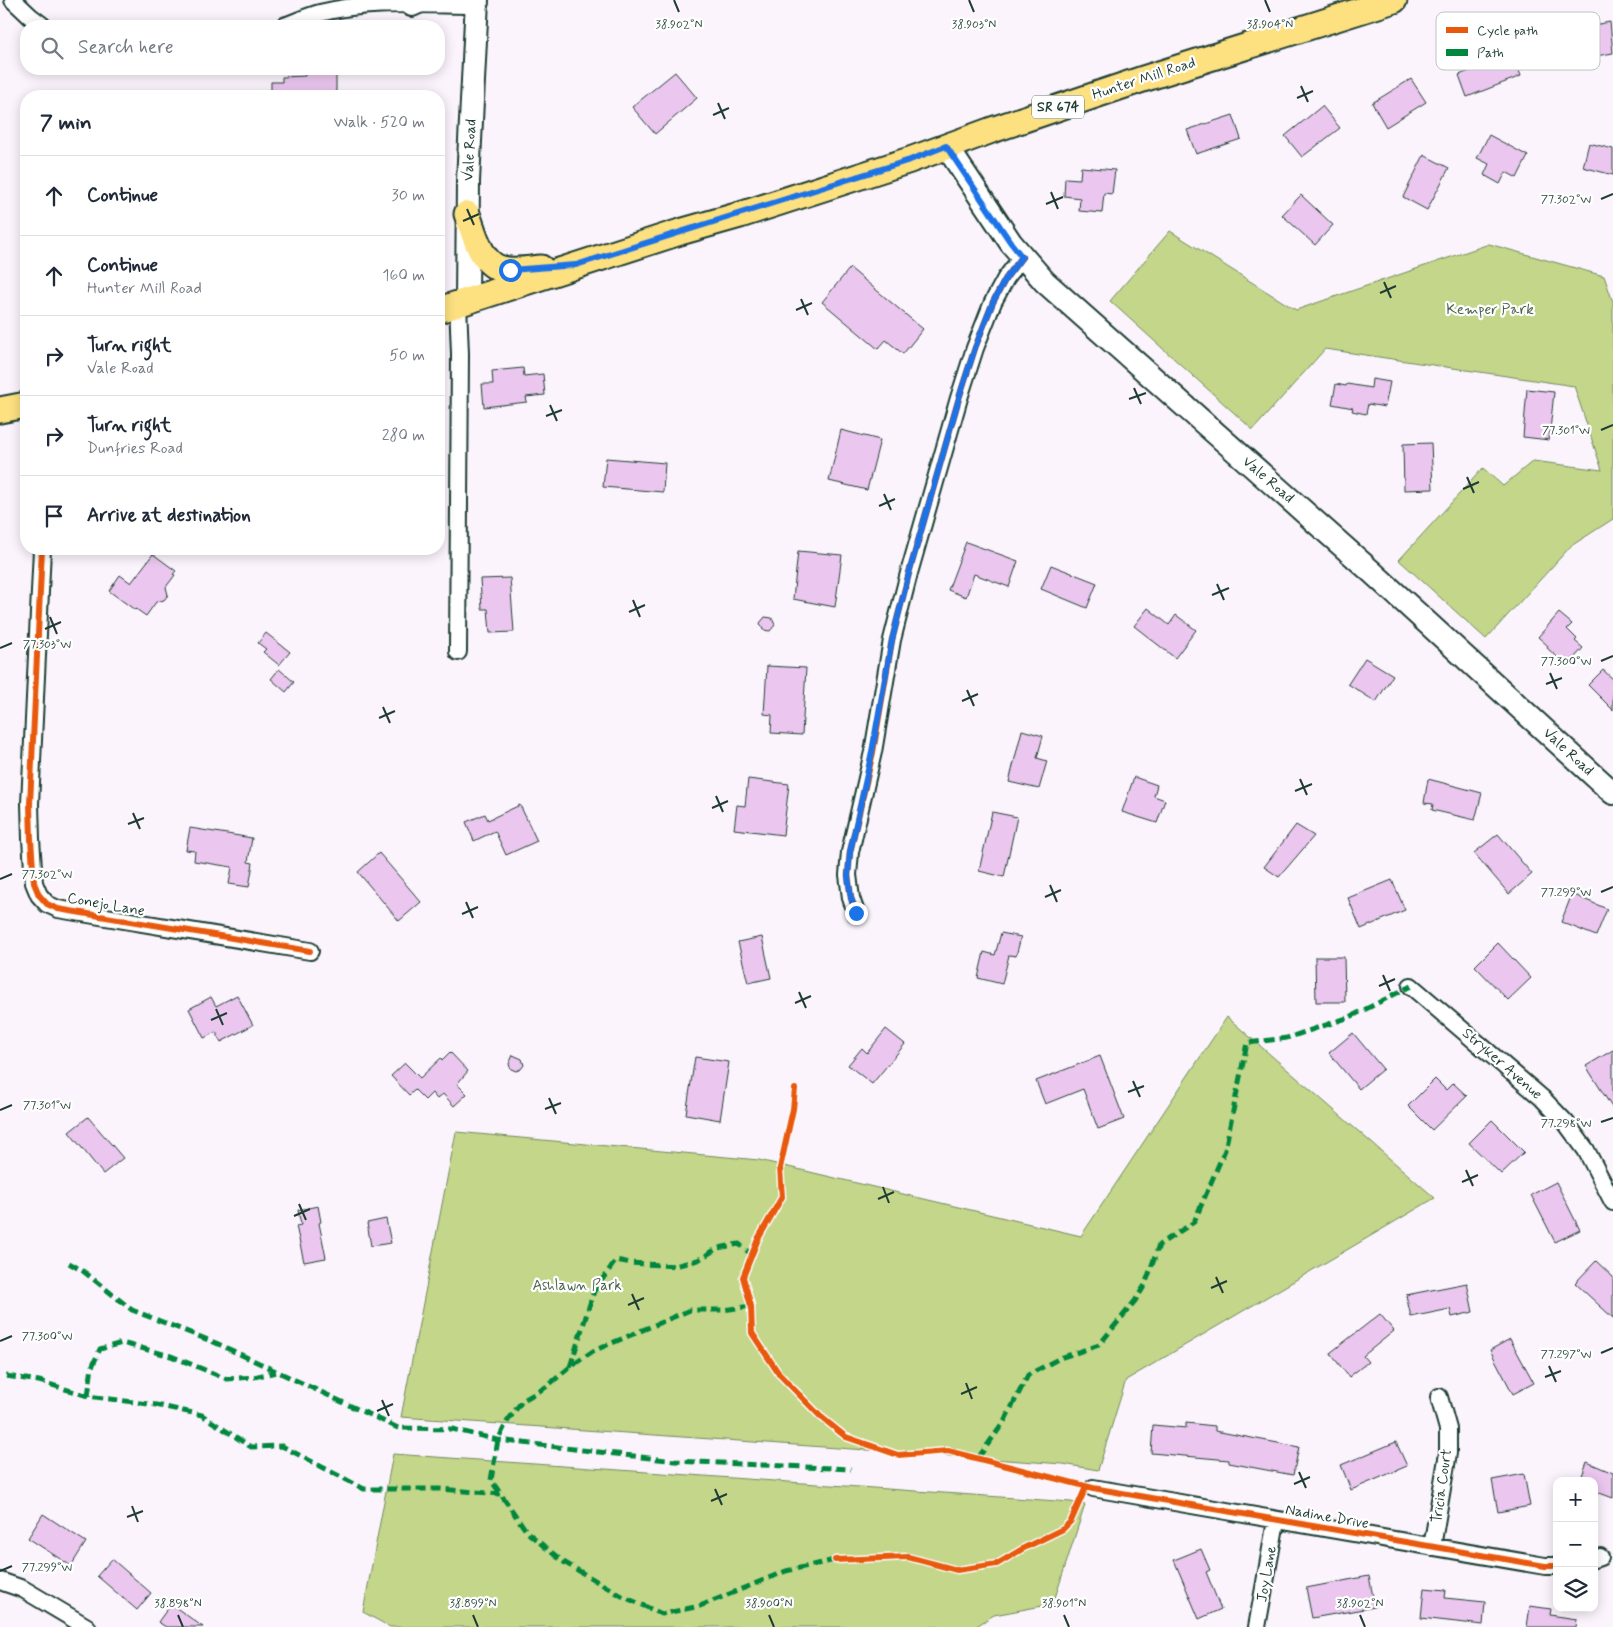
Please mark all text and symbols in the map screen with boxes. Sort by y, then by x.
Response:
legend [1436,12,1600,70]
text: 38.902°N [656,17,702,33]
text: 38.903°N [952,17,996,33]
text: 38.904°N [1247,17,1293,33]
search box [20,20,445,75]
text: Cycle path [1477,22,1538,40]
icon: search [38,34,66,62]
text: Search here [78,35,174,60]
text: Path [1477,44,1504,62]
street label: Hunter Mill Road [1090,53,1198,105]
road number: SR 674 [1032,95,1084,118]
text: 7 min [40,109,92,137]
text: Walk · 520 m [333,112,425,133]
street label: Vale Road [458,118,482,182]
icon: ahead [40,182,68,210]
text: Continue [87,183,158,208]
text: 30 m [392,185,425,206]
text: 77.302°W [1541,192,1591,208]
text: Continue [87,253,158,278]
route start [499,259,522,282]
icon: ahead [40,262,68,290]
text: 160 m [382,265,425,286]
text: Hunter Mill Road [87,278,202,299]
park label: Kemper Park [1446,300,1534,320]
text: Turn right [87,333,171,358]
icon: right [40,342,68,370]
text: 50 m [389,345,425,366]
text: Vale Road [87,358,154,379]
text: Turn right [87,413,171,438]
icon: right [40,422,68,450]
text: 77.301°W [1542,423,1590,439]
text: 280 m [382,425,425,446]
text: Dunfries Road [87,438,183,459]
street label: Vale Road [1238,452,1298,508]
icon: arrive [40,502,68,530]
text: Arrive at destination [87,503,251,528]
text: 77.303°W [23,637,71,653]
text: 77.300°W [1541,654,1591,670]
street label: Vale Road [1538,723,1598,781]
text: 77.302°W [22,867,72,883]
text: 77.299°W [1541,885,1591,901]
street label: Conejo Lane [66,888,147,922]
route end [845,902,868,925]
street label: Stryker Avenue [1458,1024,1546,1105]
text: 77.301°W [23,1098,71,1114]
text: 77.298°W [1541,1116,1591,1132]
park label: Ashlawn Park [532,1276,622,1296]
text: 77.300°W [22,1329,72,1345]
text: 77.297°W [1541,1347,1592,1363]
street label: Tricia Court [1427,1448,1457,1524]
map controls [1553,1477,1598,1612]
button: + [1553,1477,1598,1522]
street label: Nadine Drive [1284,1500,1371,1534]
button: − [1553,1522,1598,1567]
street label: Joy Lane [1252,1544,1282,1604]
text: 77.299°W [22,1560,72,1576]
button: layers [1553,1567,1598,1612]
text: 38.898°N [154,1596,202,1612]
text: 38.899°N [449,1596,497,1612]
text: 38.900°N [746,1596,792,1612]
text: 38.901°N [1042,1596,1086,1612]
text: 38.902°N [1337,1596,1383,1612]

